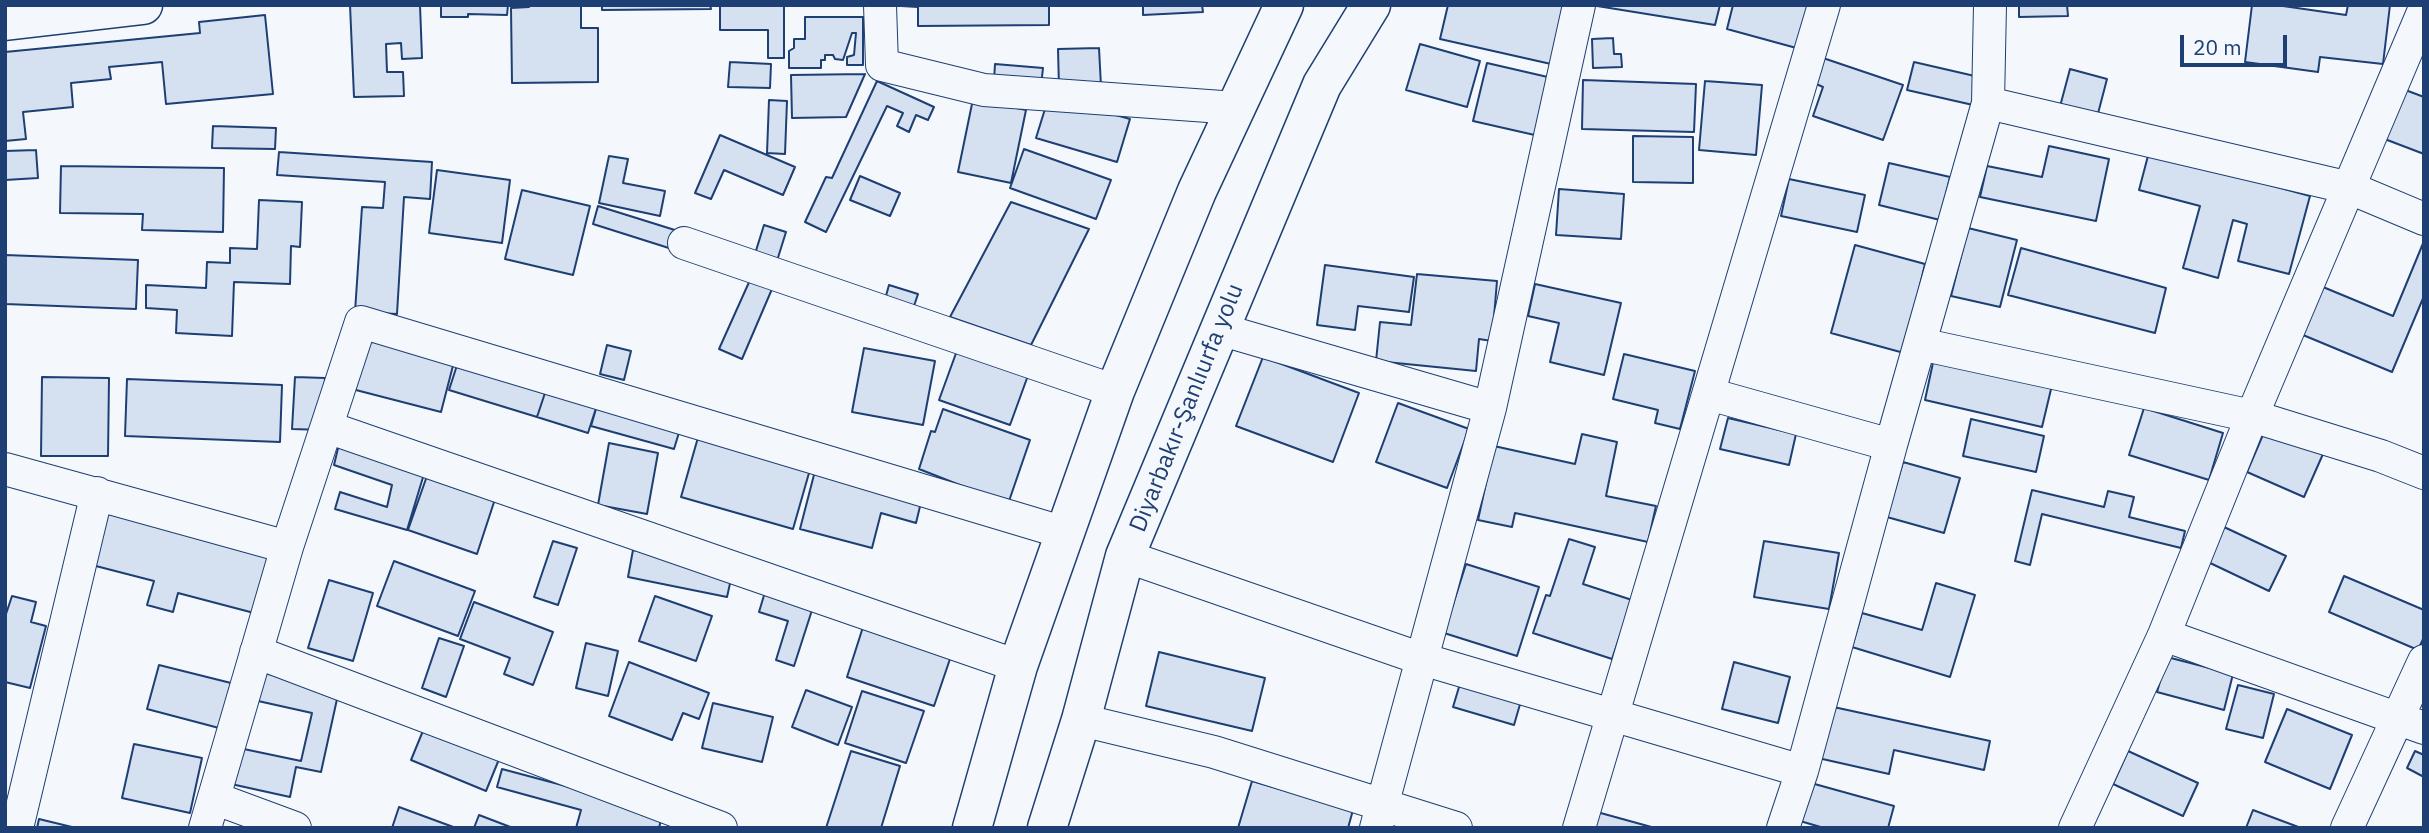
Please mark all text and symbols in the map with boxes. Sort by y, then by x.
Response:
scale bar [2184,21,2291,65]
text: 20 m [2193,33,2242,61]
street label: Diyarbakır-Şanlıurfa yolu [1124,280,1250,536]

